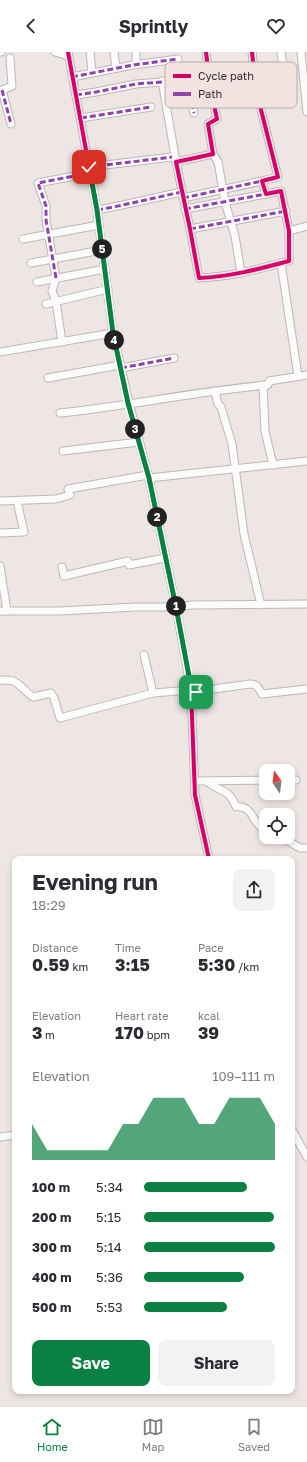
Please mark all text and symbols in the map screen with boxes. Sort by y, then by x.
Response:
icon: back [20,15,42,37]
text: Sprintly [119,15,188,37]
icon: heart [265,15,287,37]
legend [165,62,297,108]
text: Cycle path [198,69,254,82]
text: Path [198,87,222,100]
pin [72,150,106,184]
icon: check [78,156,100,178]
pin: 5 [92,239,112,259]
text: 5 [99,242,105,255]
pin: 4 [104,330,124,350]
text: 4 [111,333,117,346]
pin: 3 [125,419,145,439]
text: 3 [132,422,138,435]
pin: 2 [147,507,167,527]
text: 2 [154,510,160,523]
pin: 1 [166,596,186,616]
text: 1 [173,599,179,612]
pin [179,675,213,709]
icon: arrive [185,681,207,703]
north arrow [259,764,295,800]
map controls [259,764,295,844]
button: locate [259,808,295,844]
text: Evening run [32,868,158,895]
button: share [233,869,275,911]
text: 18:29 [32,897,66,913]
text: Distance [32,941,78,954]
text: Time [115,941,141,954]
text: Pace [198,941,224,954]
text: 0.59 [32,954,70,975]
text: 3:15 [115,954,150,975]
text: 5:30 [198,954,235,975]
text: km [70,960,88,973]
text: /km [235,960,259,973]
text: Elevation [32,1009,81,1022]
text: Heart rate [115,1009,169,1022]
text: kcal [198,1009,220,1022]
text: 3 [32,1022,42,1043]
text: 170 [115,1022,144,1043]
text: 39 [198,1022,219,1043]
text: m [42,1028,55,1041]
text: bpm [144,1028,170,1041]
text: Elevation [32,1068,90,1084]
text: 109–111 m [212,1068,275,1084]
text: 100 m [32,1179,70,1195]
text: 5:34 [96,1179,123,1195]
text: 200 m [32,1209,71,1225]
text: 5:15 [96,1209,121,1225]
text: 300 m [32,1239,71,1255]
text: 5:14 [96,1239,122,1255]
text: 400 m [32,1269,72,1285]
text: 5:36 [96,1269,123,1285]
text: 500 m [32,1299,71,1315]
text: 5:53 [96,1299,123,1315]
button: Save [32,1340,150,1386]
button: Share [158,1340,275,1386]
tab: Home [37,1416,68,1453]
tab: Map [142,1416,164,1453]
tab: Saved [238,1416,270,1453]

